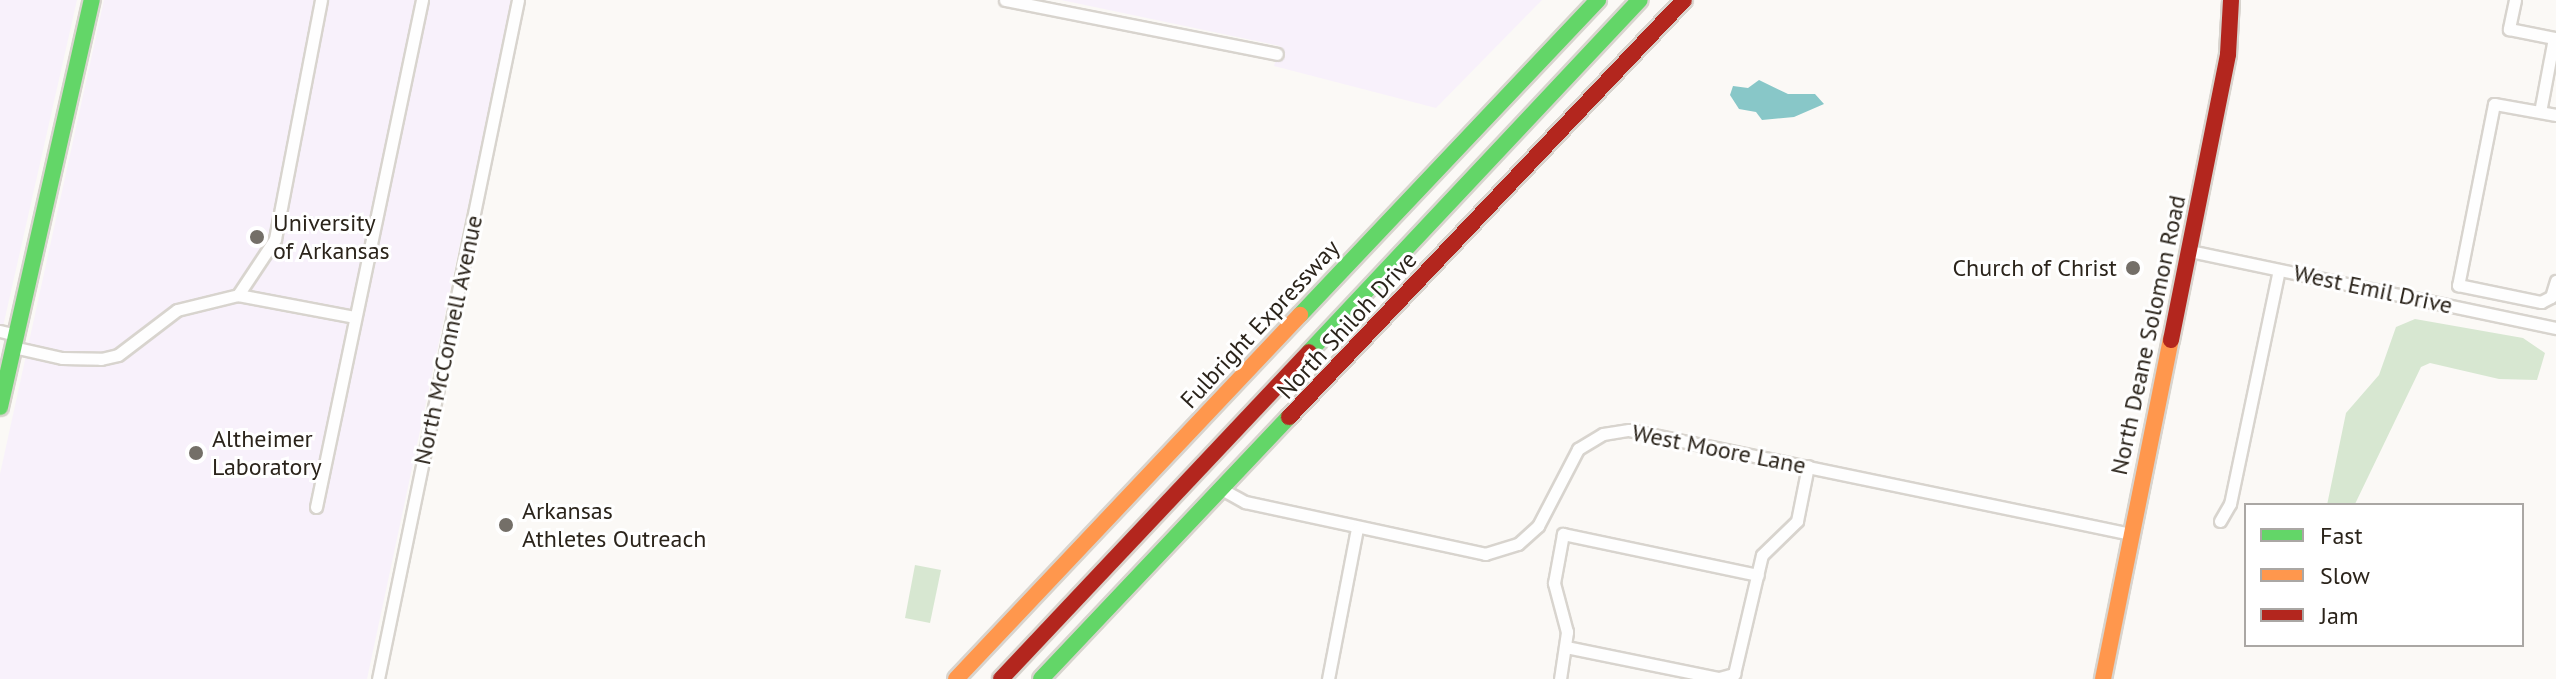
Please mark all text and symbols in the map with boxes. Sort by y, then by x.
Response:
street label: North Deane Solomon Road [2104,192,2192,478]
place label: University of Arkansas [273,209,390,265]
street label: North McConnell Avenue [407,212,489,468]
marker: University of Arkansas [248,228,266,246]
street label: Fulbright Expressway [1174,234,1346,414]
street label: North Shiloh Drive [1271,245,1423,405]
place label: Church of Christ [1952,254,2117,282]
street label: West Emil Drive [2291,258,2455,320]
marker: Church of Christ [2124,259,2142,277]
street label: West Moore Lane [1630,418,1808,480]
place label: Altheimer Laboratory [212,425,322,481]
marker: Altheimer Laboratory [187,444,205,462]
place label: Arkansas Athletes Outreach [522,497,706,553]
legend [2244,503,2524,647]
marker: Arkansas Athletes Outreach [497,516,515,534]
text: Fast [2320,520,2363,551]
text: Slow [2320,560,2370,591]
text: Jam [2320,600,2358,631]

